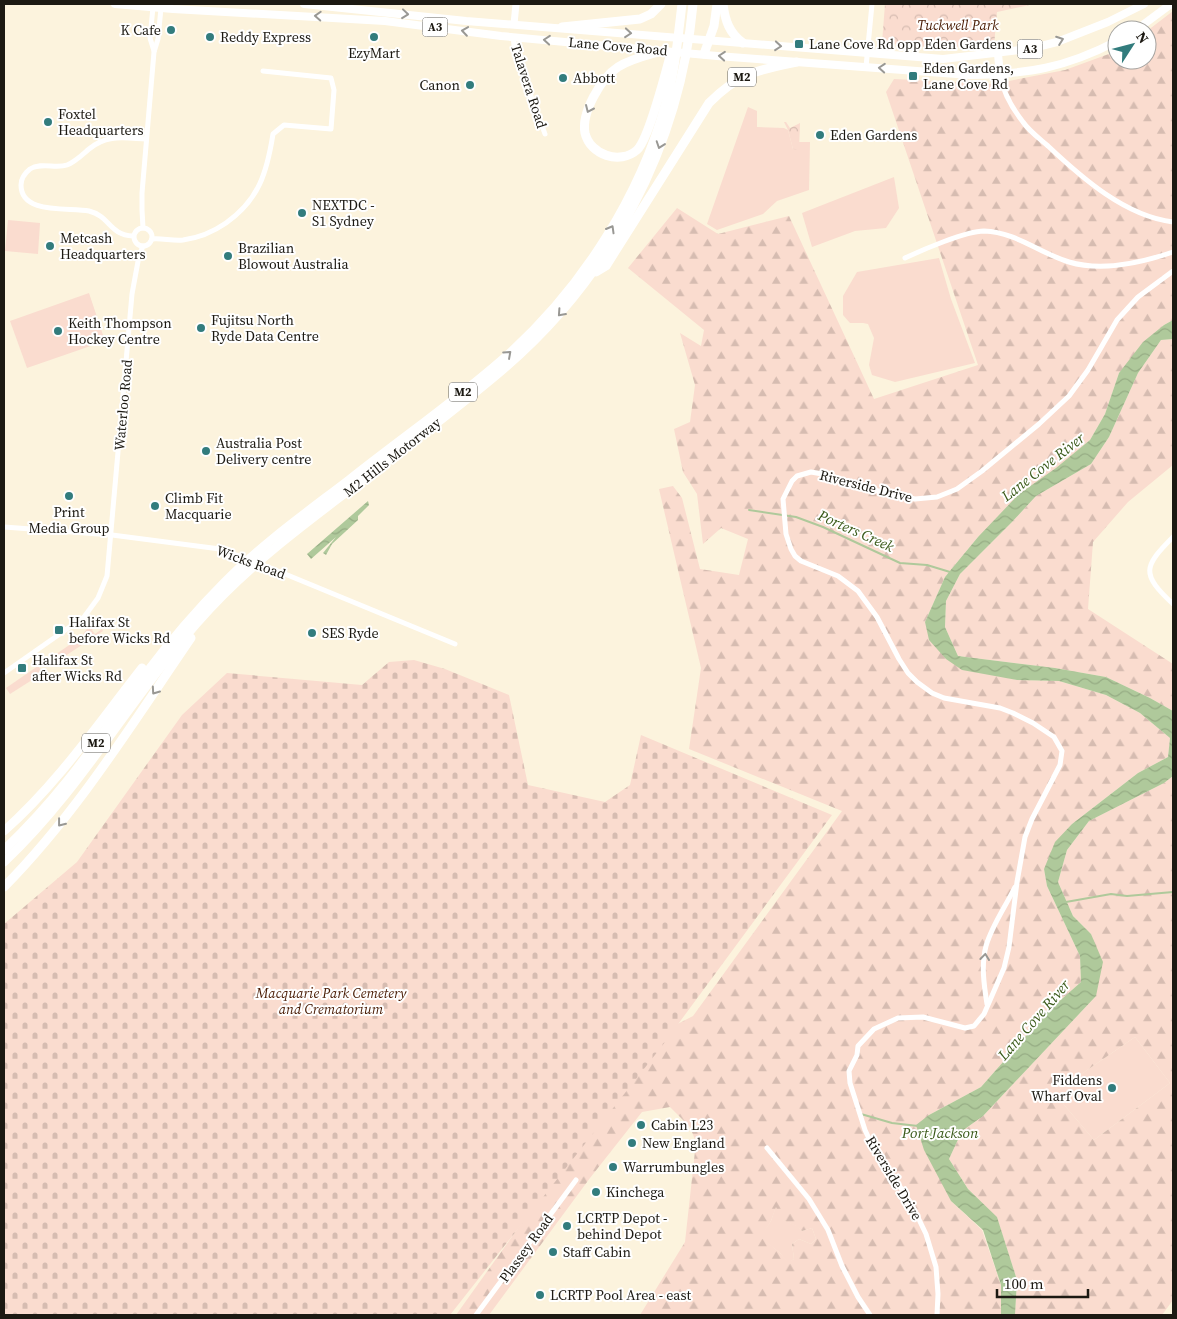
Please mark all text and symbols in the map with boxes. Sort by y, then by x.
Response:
one-way arrow [401,8,409,19]
one-way arrow [314,11,322,22]
park label: Tuckwell Park [917,15,999,35]
road number: A3 [422,18,448,36]
place label: K Cafe [121,20,161,40]
north arrow [1107,20,1157,70]
marker: K Cafe [165,24,177,36]
one-way arrow [461,26,469,37]
place label: Reddy Express [220,27,311,47]
one-way arrow [624,27,632,38]
text: N [1131,27,1154,47]
marker: Reddy Express [204,31,216,43]
marker: EzyMart [368,31,380,43]
street label: Lane Cove Road [567,32,669,60]
place label: Lane Cove Rd opp Eden Gardens [809,34,1011,54]
one-way arrow [543,35,551,46]
one-way arrow [1055,36,1064,46]
marker: Lane Cove Rd opp Eden Gardens [793,38,805,50]
one-way arrow [774,40,782,51]
road number: A3 [1018,40,1042,59]
street label: Talavera Road [506,41,552,131]
place label: EzyMart [348,43,400,63]
one-way arrow [718,51,726,62]
place label: Eden Gardens, Lane Cove Rd [923,58,1014,94]
one-way arrow [878,63,886,74]
place label: Abbott [573,68,616,88]
road number: M2 [728,68,756,86]
marker: Eden Gardens, Lane Cove Rd [907,70,919,82]
marker: Abbott [557,72,569,84]
place label: Canon [419,75,461,95]
marker: Canon [464,79,476,91]
place label: Foxtel Headquarters [58,104,144,140]
one-way arrow [584,104,595,113]
marker: Foxtel Headquarters [42,116,54,128]
place label: Eden Gardens [830,125,917,145]
marker: Eden Gardens [814,129,826,141]
one-way arrow [656,140,666,149]
place label: NEXTDC - S1 Sydney [312,195,375,231]
marker: NEXTDC - S1 Sydney [296,207,308,219]
one-way arrow [604,225,614,234]
place label: Metcash Headquarters [60,228,146,264]
place label: Brazilian Blowout Australia [238,238,349,274]
marker: Metcash Headquarters [44,240,56,252]
marker: Brazilian Blowout Australia [222,250,234,262]
one-way arrow [557,307,566,316]
place label: Fujitsu North Ryde Data Centre [211,310,319,346]
place label: Keith Thompson Hockey Centre [68,313,172,349]
marker: Fujitsu North Ryde Data Centre [195,322,207,334]
marker: Keith Thompson Hockey Centre [52,325,64,337]
one-way arrow [503,351,512,360]
street label: Waterloo Road [109,358,137,452]
road number: M2 [449,382,477,402]
street label: M2 Hills Motorway [339,412,446,501]
water label: Lane Cove River [996,427,1090,506]
place label: Australia Post Delivery centre [216,433,311,469]
marker: Australia Post Delivery centre [200,445,212,457]
street label: Riverside Drive [817,465,915,507]
place label: Climb Fit Macquarie [165,488,232,524]
marker: Print Media Group [63,490,75,502]
marker: Climb Fit Macquarie [149,500,161,512]
place label: Print Media Group [28,502,110,538]
water label: Porters Creek [814,504,898,557]
street label: Wicks Road [213,540,289,584]
place label: Halifax St before Wicks Rd [69,612,170,648]
place label: SES Ryde [322,623,379,643]
marker: Halifax St before Wicks Rd [53,624,65,636]
marker: SES Ryde [306,627,318,639]
place label: Halifax St after Wicks Rd [32,650,122,686]
marker: Halifax St after Wicks Rd [16,662,28,674]
one-way arrow [152,685,161,694]
road number: M2 [82,734,110,752]
one-way arrow [58,817,67,827]
one-way arrow [979,952,990,960]
water label: Lane Cove River [992,974,1075,1065]
park label: Macquarie Park Cemetery and Crematorium [255,983,407,1019]
place label: Fiddens Wharf Oval [1031,1070,1102,1106]
marker: Fiddens Wharf Oval [1106,1082,1118,1094]
place label: Cabin L23 [651,1115,713,1135]
marker: Cabin L23 [635,1119,647,1131]
water label: Port Jackson [901,1122,979,1143]
street label: Riverside Drive [861,1132,927,1224]
place label: New England [642,1133,725,1153]
marker: New England [626,1137,638,1149]
place label: Warrumbungles [623,1157,724,1177]
marker: Warrumbungles [607,1161,619,1173]
place label: Kinchega [606,1182,665,1202]
marker: Kinchega [590,1186,602,1198]
place label: LCRTP Depot - behind Depot [577,1208,667,1244]
street label: Plassey Road [494,1209,558,1287]
marker: LCRTP Depot - behind Depot [561,1220,573,1232]
place label: Staff Cabin [563,1242,631,1262]
marker: Staff Cabin [547,1246,559,1258]
scale bar [997,1266,1088,1298]
text: 100 m [1004,1273,1044,1294]
place label: LCRTP Pool Area - east [550,1285,691,1305]
marker: LCRTP Pool Area - east [534,1289,546,1301]

